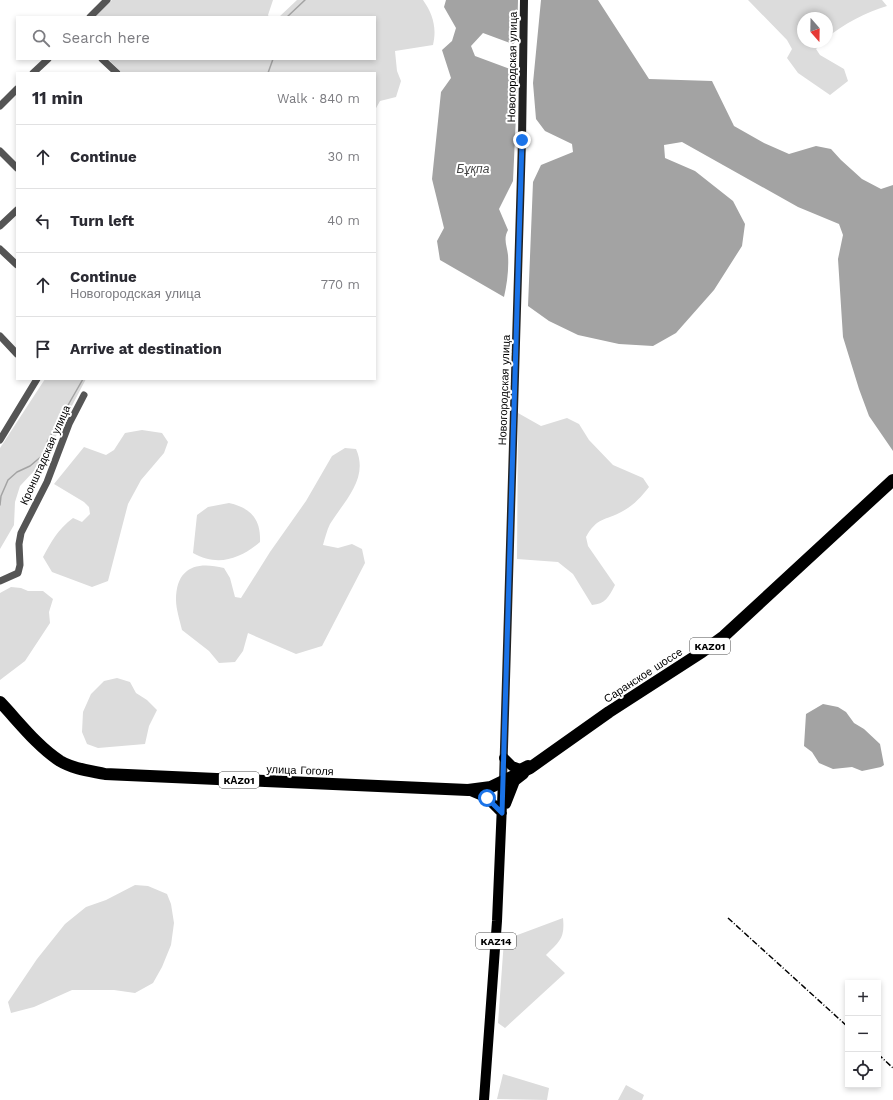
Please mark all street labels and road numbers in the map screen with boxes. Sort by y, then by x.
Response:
street label: Новогородская улица [505,11,520,123]
street label: Новогородская улица [496,334,513,446]
street label: Кронштадская улица [18,403,74,507]
road number: KAZ01 [690,638,730,654]
street label: Саранское шоссе [602,645,685,706]
street label: улица Гоголя [266,763,334,778]
road number: KАZ01 [219,772,259,788]
road number: KAZ14 [476,933,516,949]

